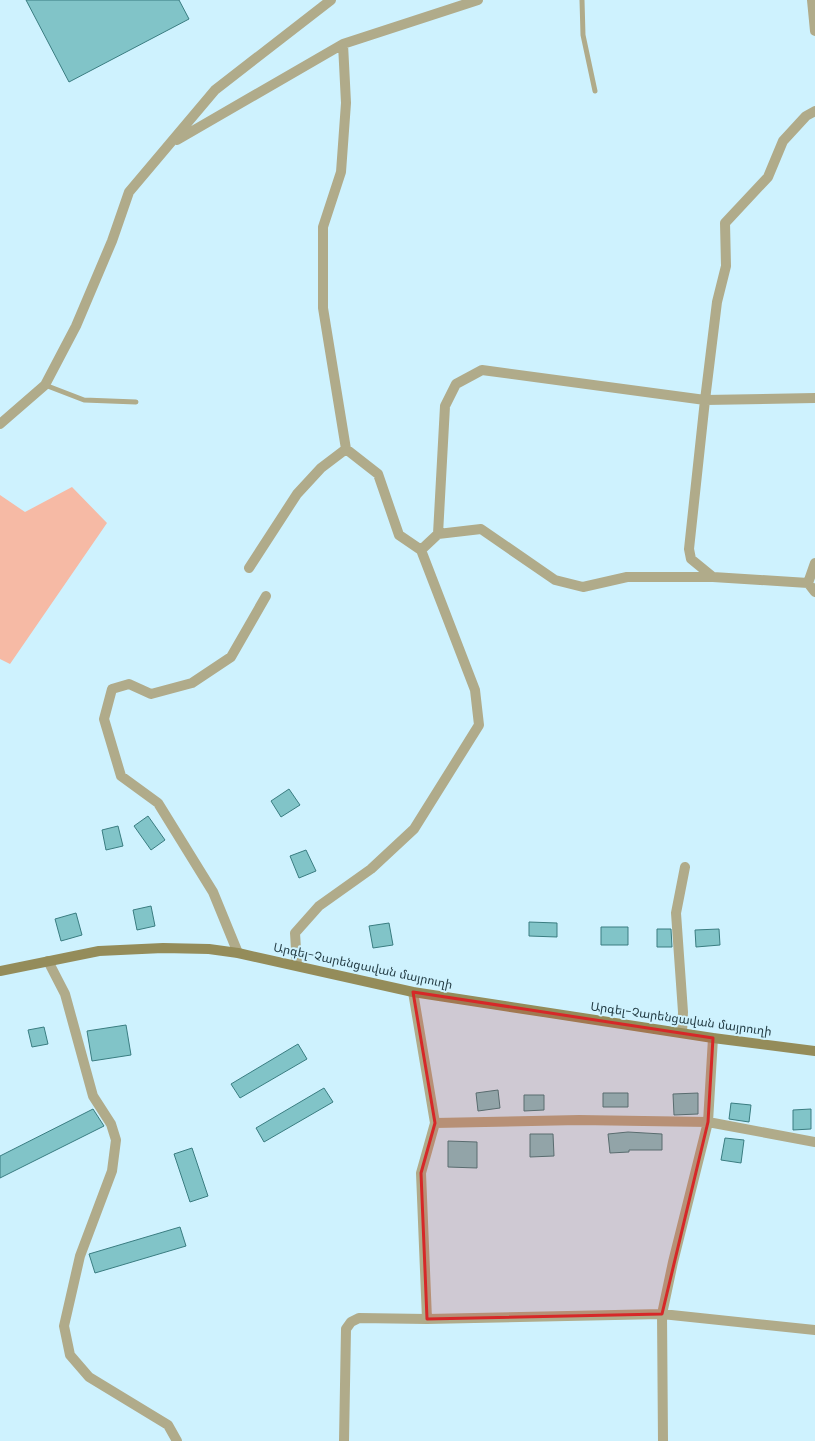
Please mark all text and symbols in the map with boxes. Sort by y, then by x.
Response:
street label: Արգել-Չարենցավան մայրուղի [272,938,454,993]
street label: Արգել-Չարենցավան մայրուղի [589,997,773,1040]

